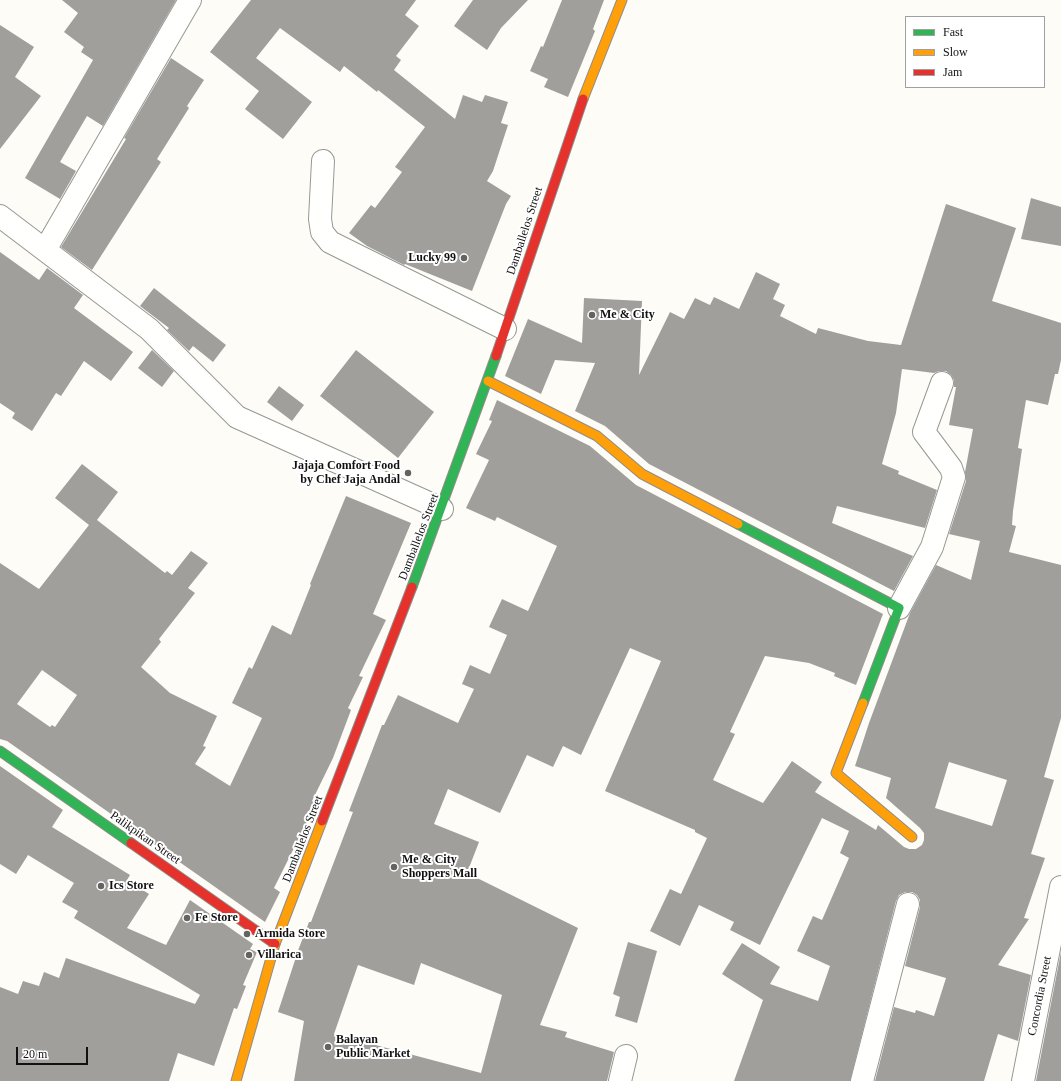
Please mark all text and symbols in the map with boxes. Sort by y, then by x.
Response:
legend [905,16,1045,88]
text: Fast [943,25,963,39]
text: Slow [943,45,968,59]
text: Jam [943,65,962,79]
street label: Damballelos Street [504,185,546,277]
place label: Lucky 99 [408,251,456,265]
marker: Lucky 99 [459,253,469,263]
place label: Me & City [600,308,655,322]
marker: Me & City [587,310,597,320]
place label: Jajaja Comfort Food by Chef Jaja Andal [292,459,400,487]
marker: Jajaja Comfort Food by Chef Jaja Andal [403,468,413,478]
street label: Damballelos Street [396,492,442,582]
street label: Damballelos Street [280,794,326,884]
street label: Palikpikan Street [107,808,183,868]
place label: Me & City Shoppers Mall [402,853,477,881]
marker: Me & City Shoppers Mall [389,862,399,872]
place label: Ics Store [109,879,154,893]
marker: Ics Store [96,881,106,891]
place label: Fe Store [195,911,238,925]
marker: Fe Store [182,913,192,923]
place label: Armida Store [255,927,325,941]
marker: Armida Store [242,929,252,939]
place label: Villarica [257,948,301,962]
marker: Villarica [244,950,254,960]
street label: Concordia Street [1025,955,1055,1037]
place label: Balayan Public Market [336,1033,410,1061]
scale bar [18,1039,90,1065]
marker: Balayan Public Market [323,1042,333,1052]
text: 20 m [23,1047,47,1061]

